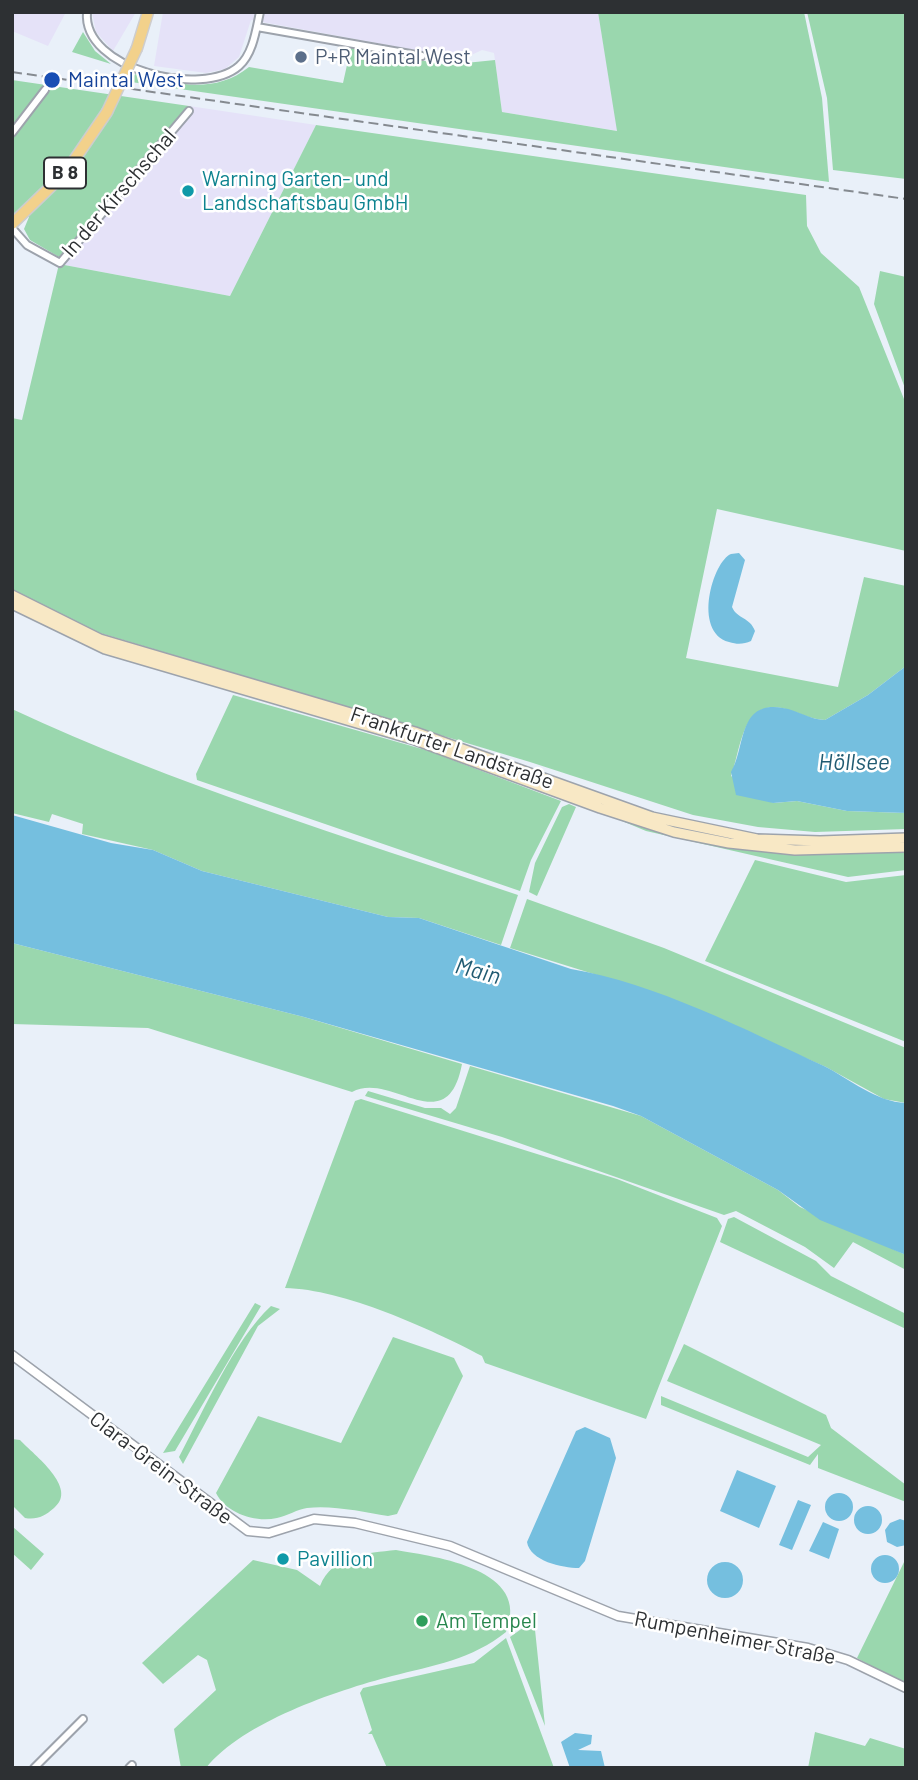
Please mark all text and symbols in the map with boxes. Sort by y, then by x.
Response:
place label: P+R Maintal West [315,44,471,70]
marker: P+R Maintal West [293,49,309,65]
place label: Maintal West [68,67,184,93]
marker: Maintal West [42,70,62,90]
street label: In der Kirschschal [57,124,181,262]
road number: B 8 [44,158,86,188]
place label: Warning Garten- und Landschaftsbau GmbH [202,166,409,216]
marker: Warning Garten- und Landschaftsbau GmbH [180,183,196,199]
street label: Frankfurter Landstraße [347,701,557,795]
water label: Höllsee [818,748,890,776]
water label: Main [452,952,504,990]
street label: Clara-Grein-Straße [85,1406,237,1530]
place label: Pavillion [297,1546,373,1572]
marker: Pavillion [275,1551,291,1567]
street label: Rumpenheimer Straße [632,1606,838,1670]
place label: Am Tempel [436,1608,537,1634]
marker: Am Tempel [414,1613,430,1629]

